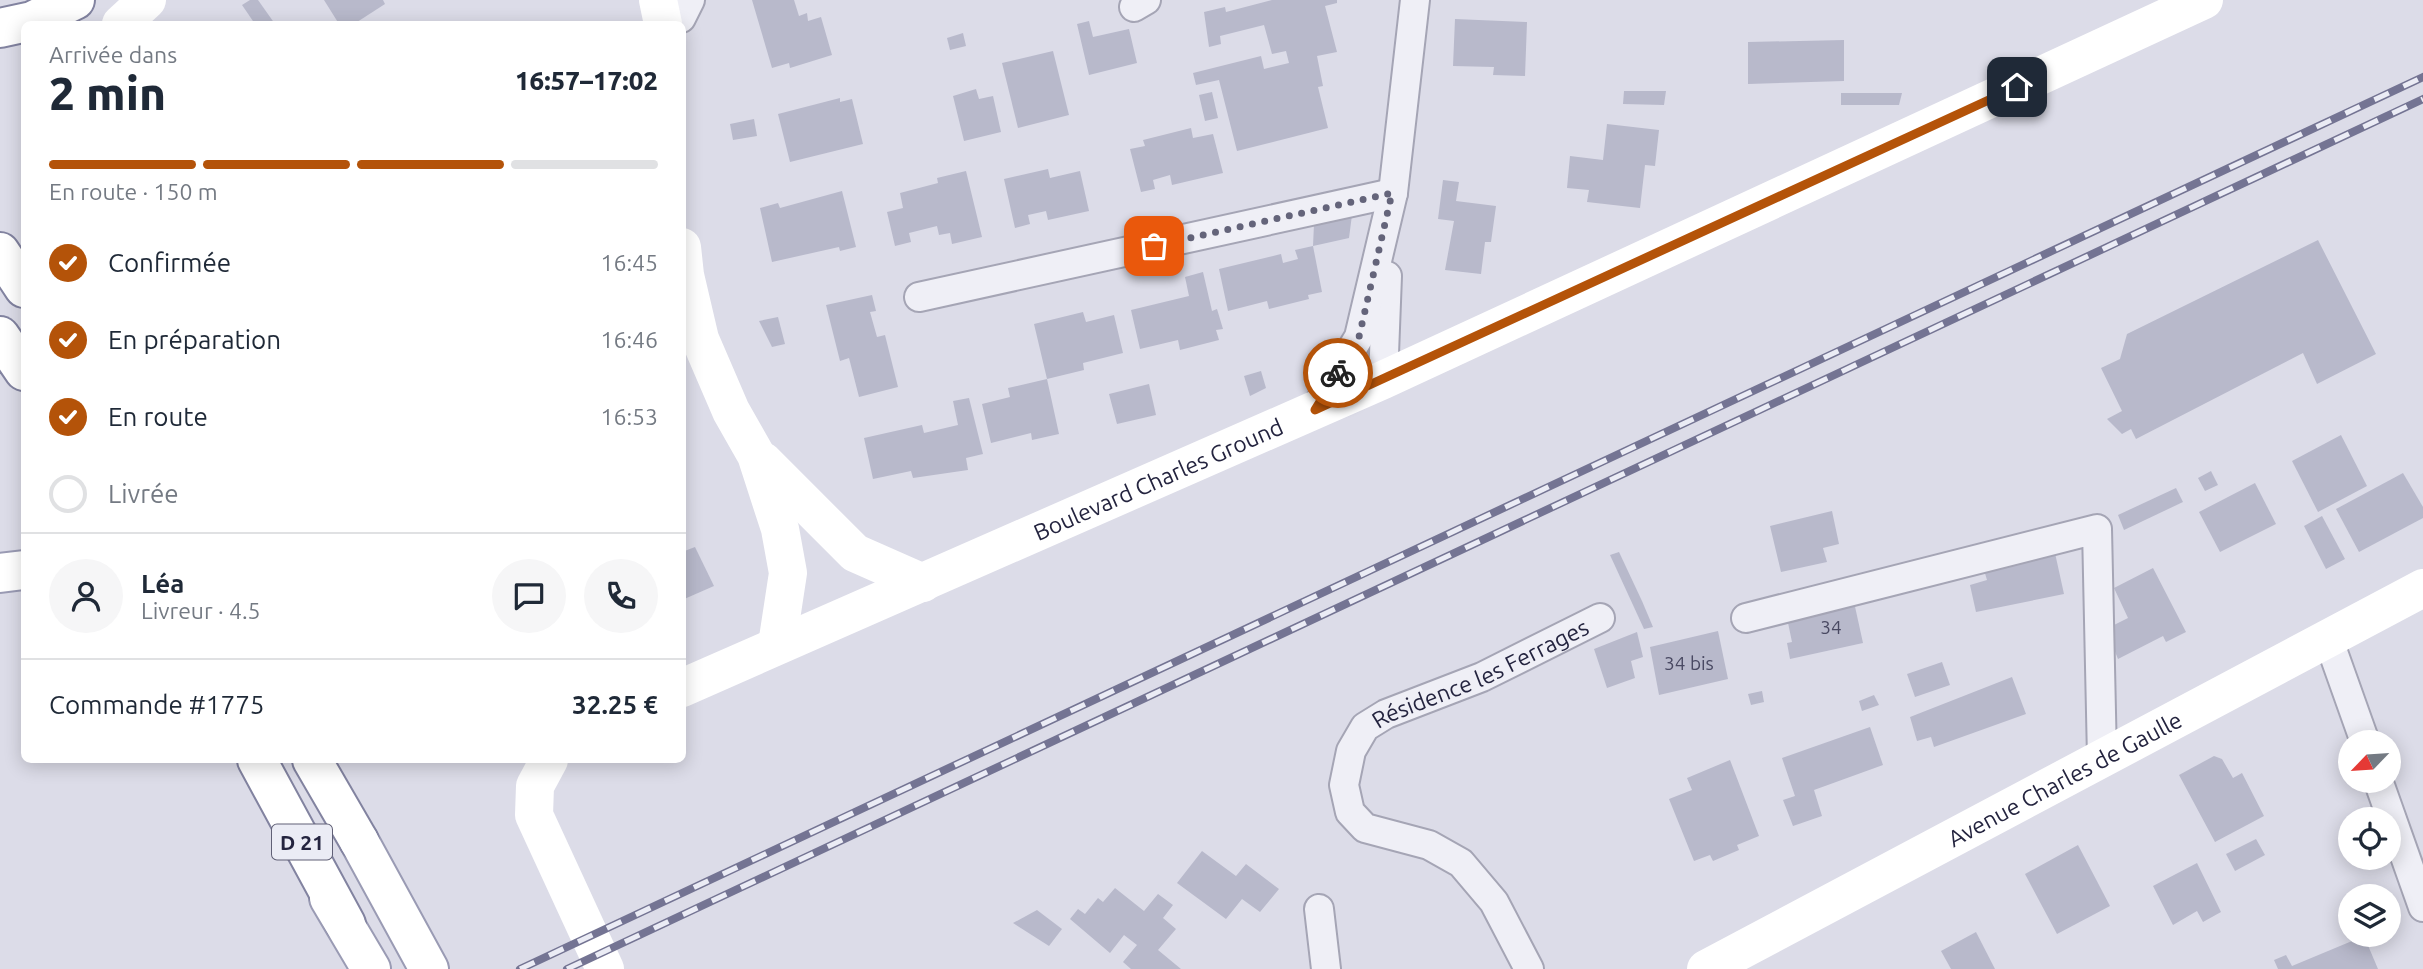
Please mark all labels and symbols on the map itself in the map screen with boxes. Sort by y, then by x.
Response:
pin [1987,57,2047,117]
pin [1124,216,1184,276]
courier [1303,338,1373,408]
street label: Boulevard Charles Ground [1030,413,1286,544]
street label: Résidence les Ferrages [1367,614,1592,732]
house number: 34 [1820,616,1842,638]
house number: 34 bis [1664,652,1714,674]
street label: Avenue Charles de Gaulle [1943,706,2186,851]
north arrow [2338,730,2401,793]
road number: D 21 [272,824,332,860]

